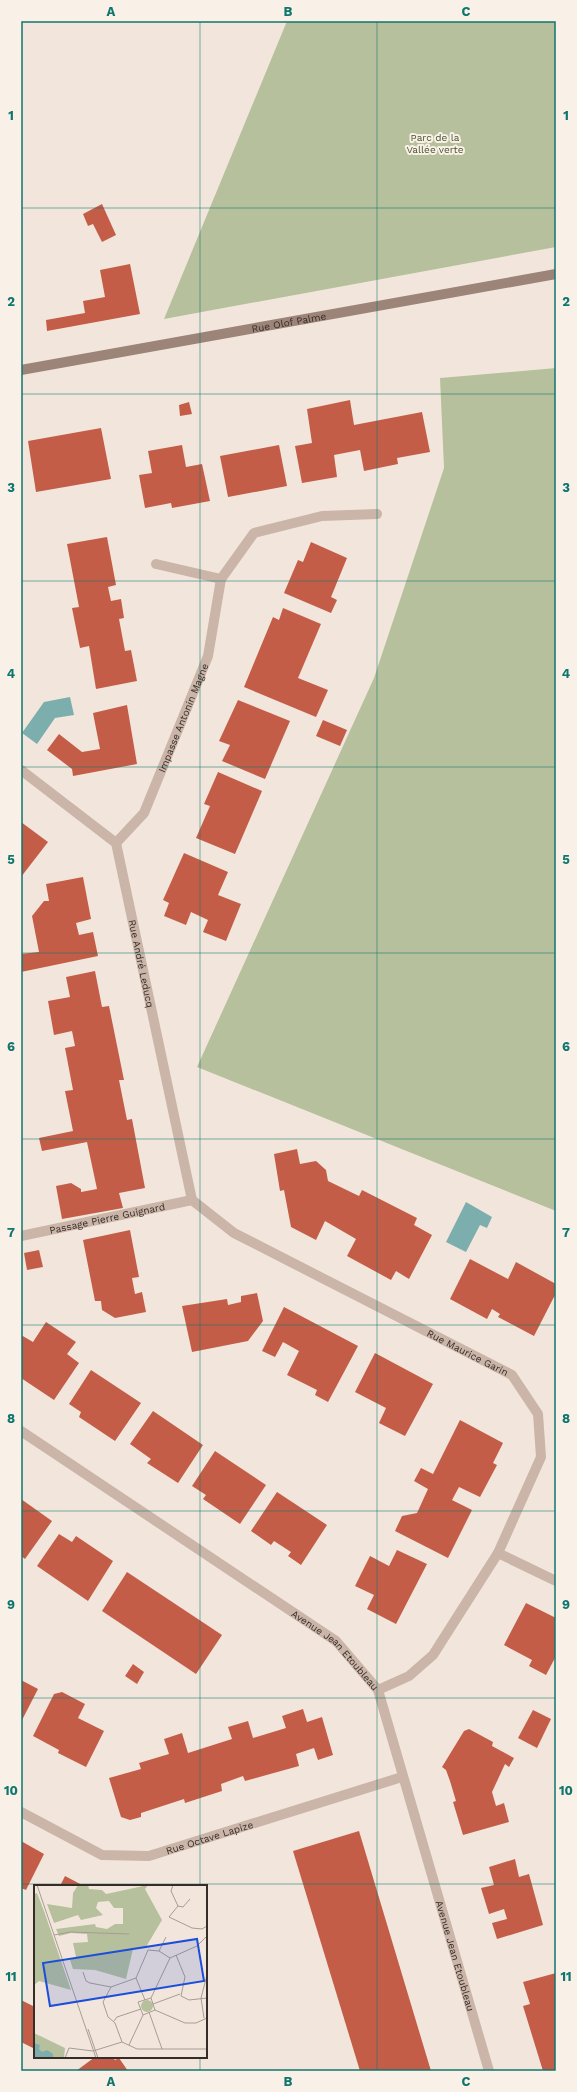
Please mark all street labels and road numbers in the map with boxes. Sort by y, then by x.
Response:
street label: Rue Olof Palme [251,310,327,335]
street label: Impasse Antonin Magne [156,662,211,774]
street label: Rue André Leducq [126,919,156,1009]
street label: Passage Pierre Guignard [48,1201,166,1236]
street label: Rue Maurice Garin [425,1328,510,1378]
street label: Avenue Jean Etoubleau [289,1608,381,1693]
street label: Rue Octave Lapize [165,1819,255,1856]
street label: Avenue Jean Etoubleau [434,1899,476,2013]

